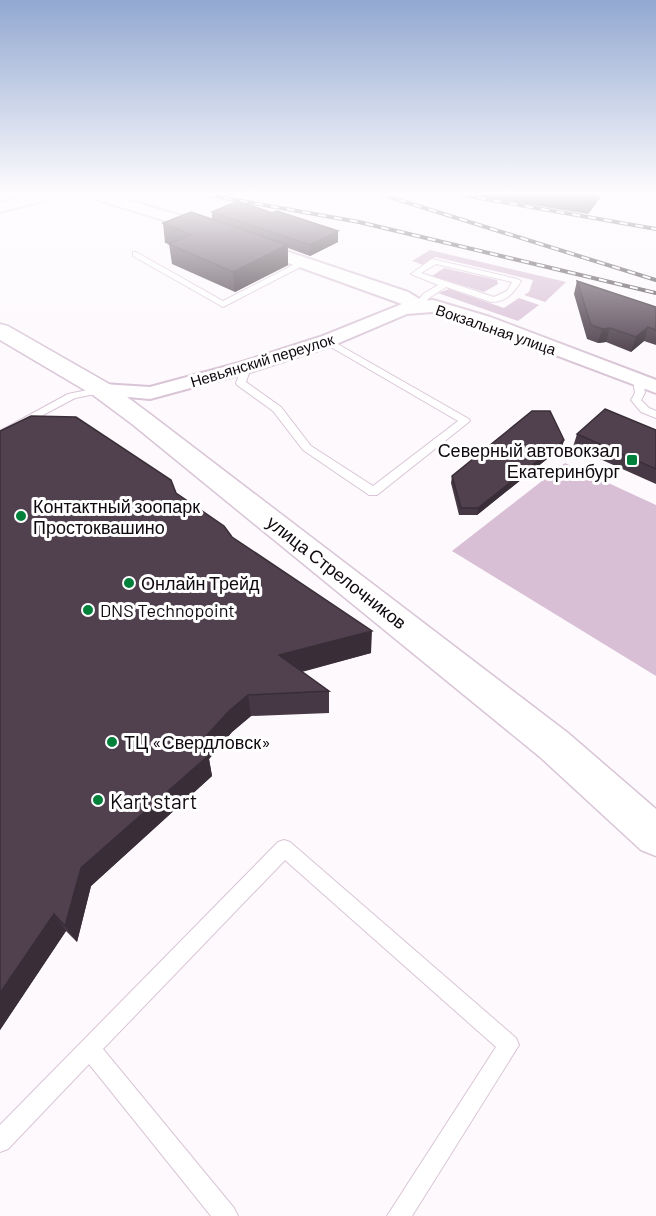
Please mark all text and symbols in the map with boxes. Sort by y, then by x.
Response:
street label: Вокзальная улица [434,300,559,358]
street label: Невьянский переулок [188,329,336,390]
place label: Северный автовокзал Екатеринбург [438,439,620,482]
marker: Северный автовокзал Екатеринбург [625,453,639,467]
place label: Контактный зоопарк Простоквашино [33,495,200,538]
marker: Контактный зоопарк Простоквашино [14,509,28,523]
street label: улица Стрелочников [263,511,411,633]
place label: Онлайн Трейд [141,572,260,594]
marker: Онлайн Трейд [122,576,136,590]
place label: DNS Technopoint [100,599,235,621]
marker: DNS Technopoint [81,603,95,617]
place label: ТЦ «Свердловск» [124,731,271,753]
marker: ТЦ «Свердловск» [105,735,119,749]
place label: Kart start [110,788,197,813]
marker: Kart start [91,793,105,807]

